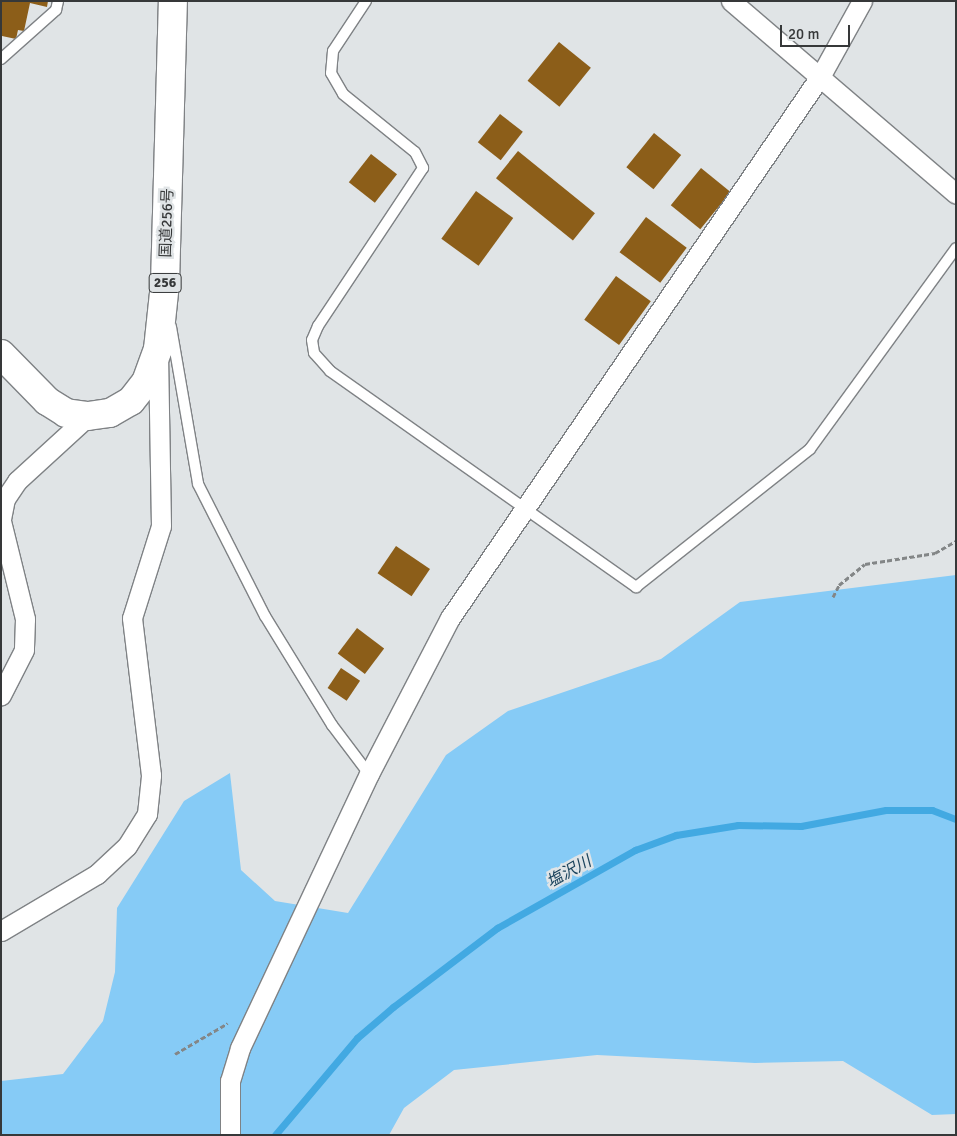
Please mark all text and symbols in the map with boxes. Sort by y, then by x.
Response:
scale bar [782,15,852,47]
text: 20 m [788,25,819,43]
street label: 国道256号 [157,188,177,258]
road number: 256 [148,272,182,294]
water label: 塩沢川 [543,852,595,892]

